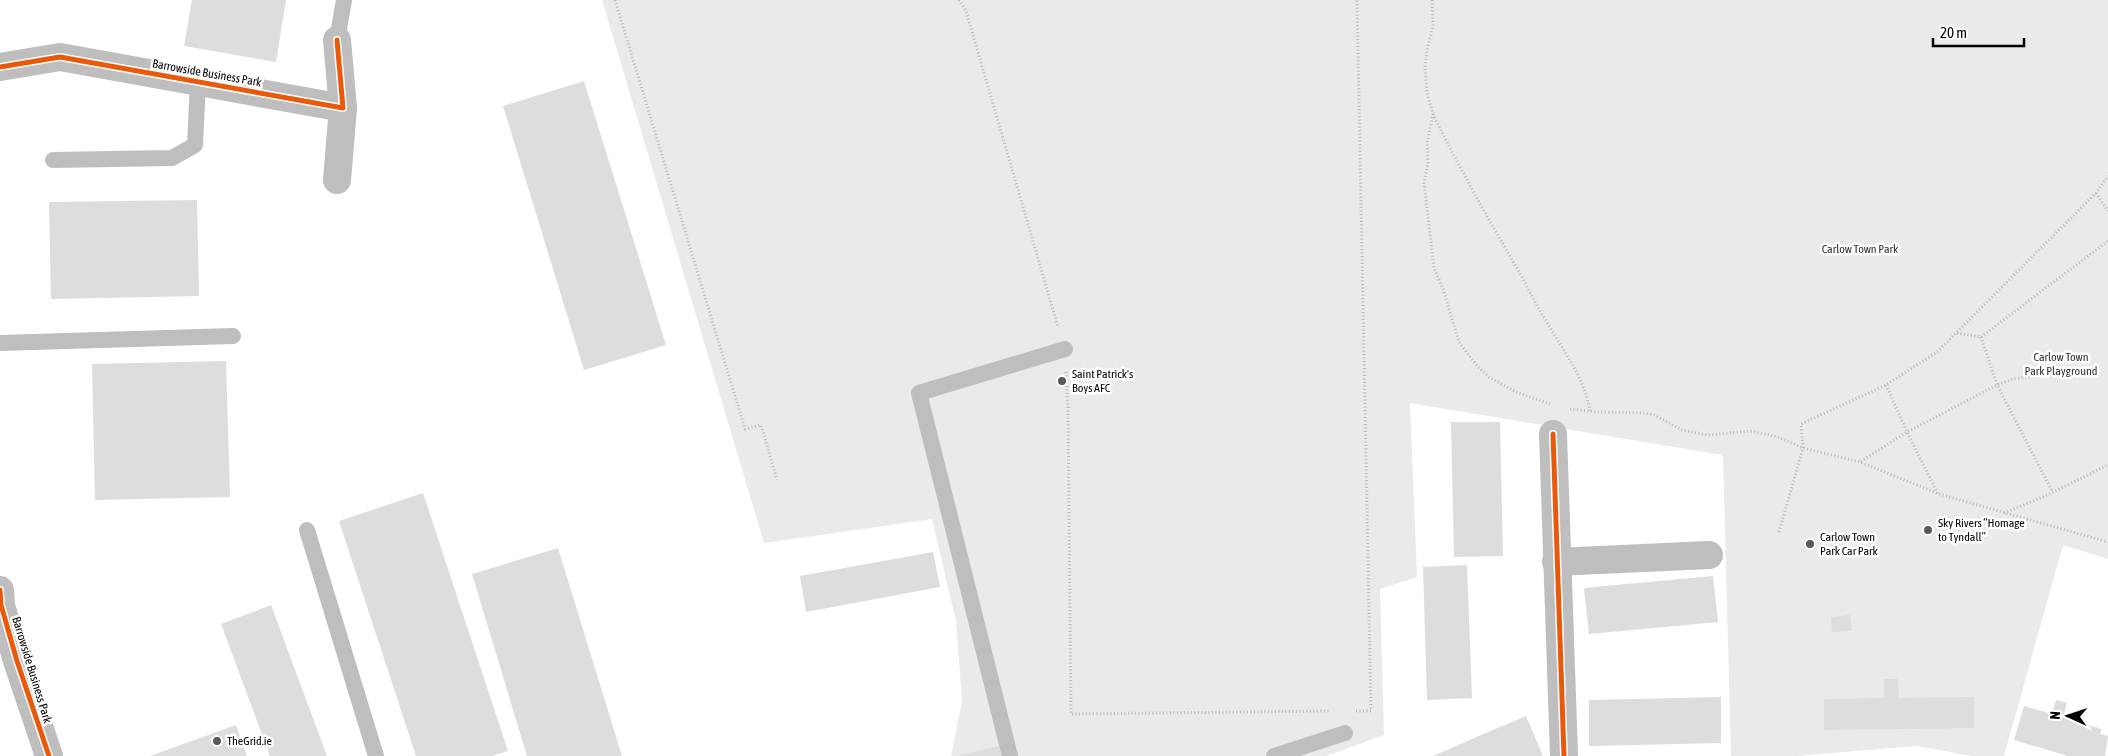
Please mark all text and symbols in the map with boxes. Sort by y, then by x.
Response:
scale bar [1933,15,2024,47]
text: 20 m [1940,24,1967,41]
street label: Barrowside Business Park [151,56,263,90]
park label: Carlow Town Park [1822,242,1899,256]
park label: Carlow Town Park Playground [2025,350,2097,378]
place label: Saint Patrick's Boys AFC [1072,367,1133,395]
marker: Saint Patrick's Boys AFC [1056,375,1068,387]
place label: Sky Rivers “Homage to Tyndall” [1938,516,2025,544]
marker: Sky Rivers “Homage to Tyndall” [1922,524,1934,536]
place label: Carlow Town Park Car Park [1820,530,1879,558]
marker: Carlow Town Park Car Park [1804,538,1816,550]
street label: Barrowside Business Park [9,615,55,726]
north arrow [2043,691,2093,741]
text: N [2047,711,2063,720]
place label: TheGrid.ie [227,734,272,748]
marker: TheGrid.ie [211,735,223,747]

